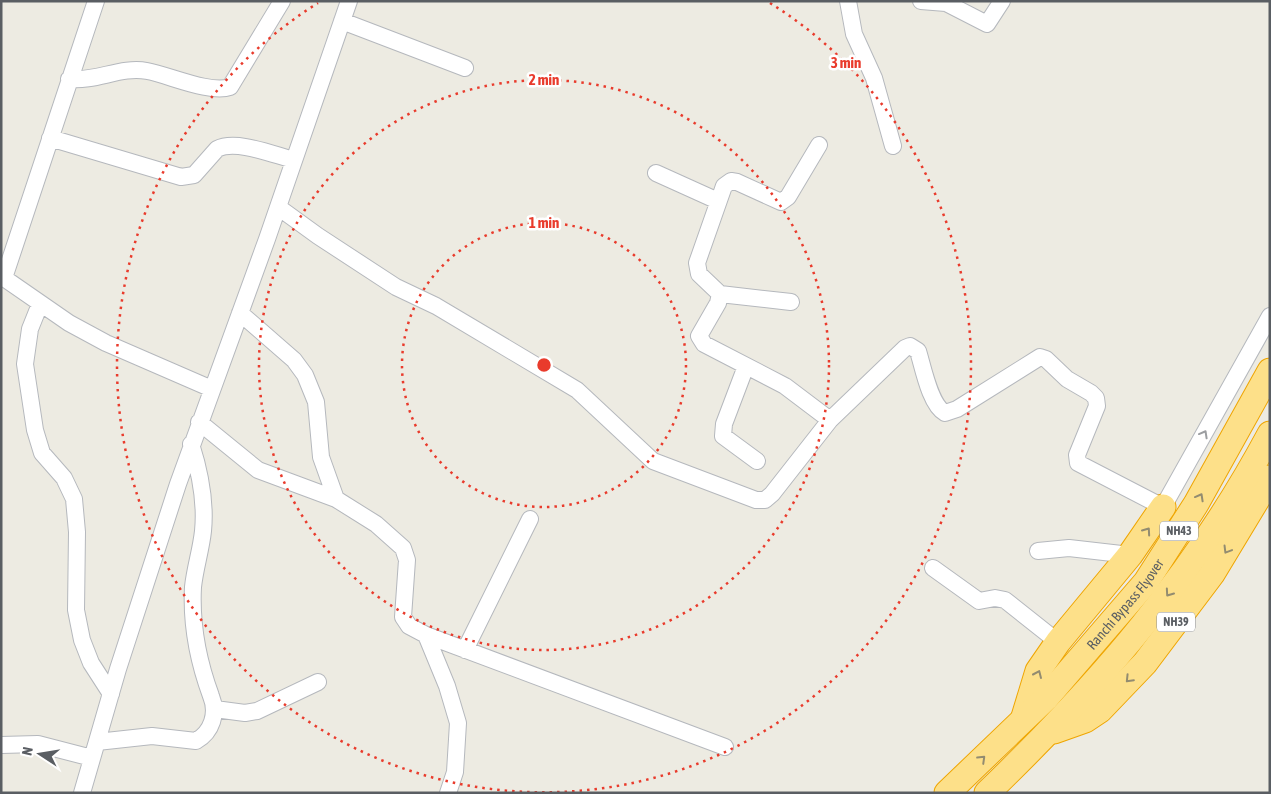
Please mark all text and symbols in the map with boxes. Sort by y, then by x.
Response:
text: 3 min [831,54,861,71]
text: 2 min [529,71,559,88]
text: 1 min [529,214,559,231]
centre of rings [535,356,553,374]
one-way arrow [1198,430,1208,439]
one-way arrow [1194,493,1204,502]
road number: NH43 [1160,522,1198,540]
one-way arrow [1141,527,1150,537]
one-way arrow [1223,544,1233,553]
street label: Ranchi Bypass Flyover [1083,555,1167,653]
one-way arrow [1166,587,1175,597]
road number: NH39 [1157,612,1195,632]
one-way arrow [1032,670,1042,679]
one-way arrow [1126,674,1135,683]
north arrow [15,729,65,779]
text: N [19,746,36,757]
one-way arrow [976,756,985,765]

